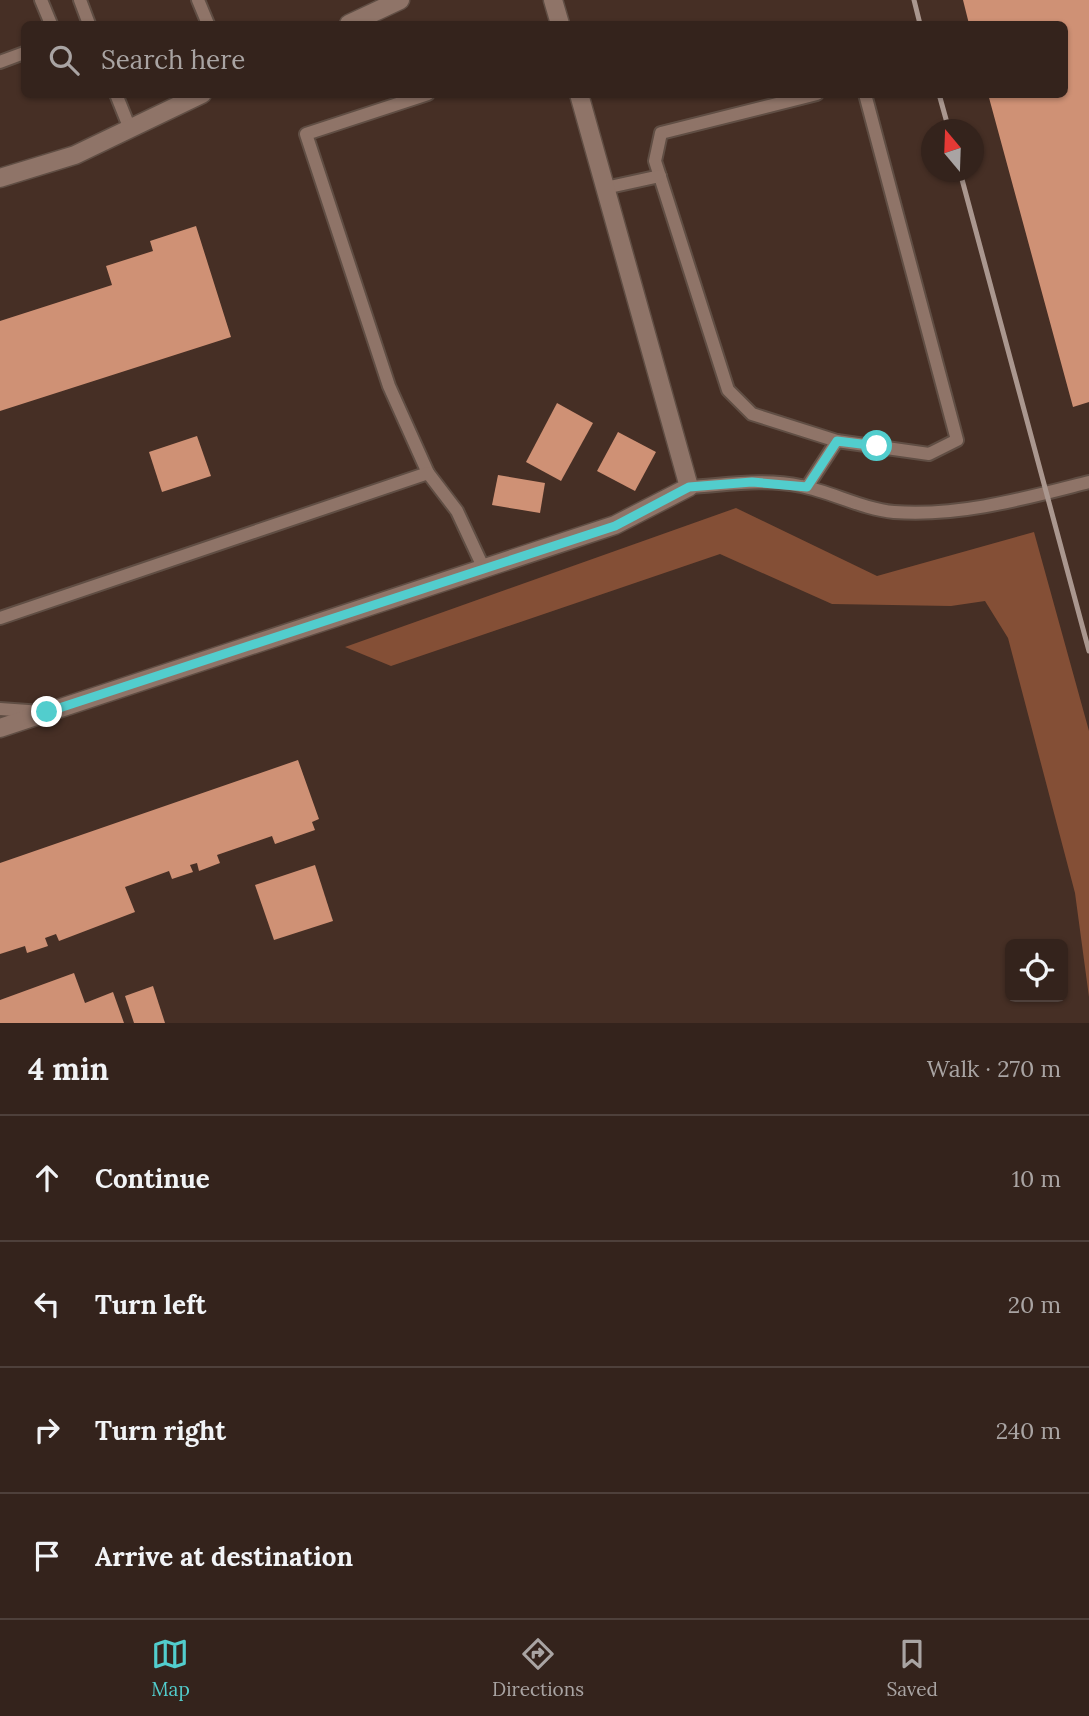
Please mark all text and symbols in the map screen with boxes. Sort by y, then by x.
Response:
search box [21,21,1068,98]
icon: search [45,41,83,79]
text: Search here [101,43,245,76]
north arrow [921,119,984,182]
route start [861,430,892,461]
route end [31,696,62,727]
map controls [1005,939,1068,1002]
button: locate [1005,939,1068,1002]
text: 4 min [28,1050,109,1088]
text: Walk · 270 m [927,1054,1061,1083]
icon: ahead [28,1159,66,1197]
text: Continue [95,1162,210,1195]
text: 10 m [1012,1164,1061,1193]
icon: left [28,1285,66,1323]
text: Turn left [95,1288,206,1321]
text: 20 m [1008,1290,1061,1319]
icon: right [28,1411,66,1449]
text: Turn right [95,1414,226,1447]
text: 240 m [996,1416,1061,1445]
icon: arrive [28,1537,66,1575]
text: Arrive at destination [95,1540,353,1573]
tab: Map [151,1635,190,1701]
tab: Directions [492,1635,584,1701]
tab: Saved [886,1635,938,1701]

